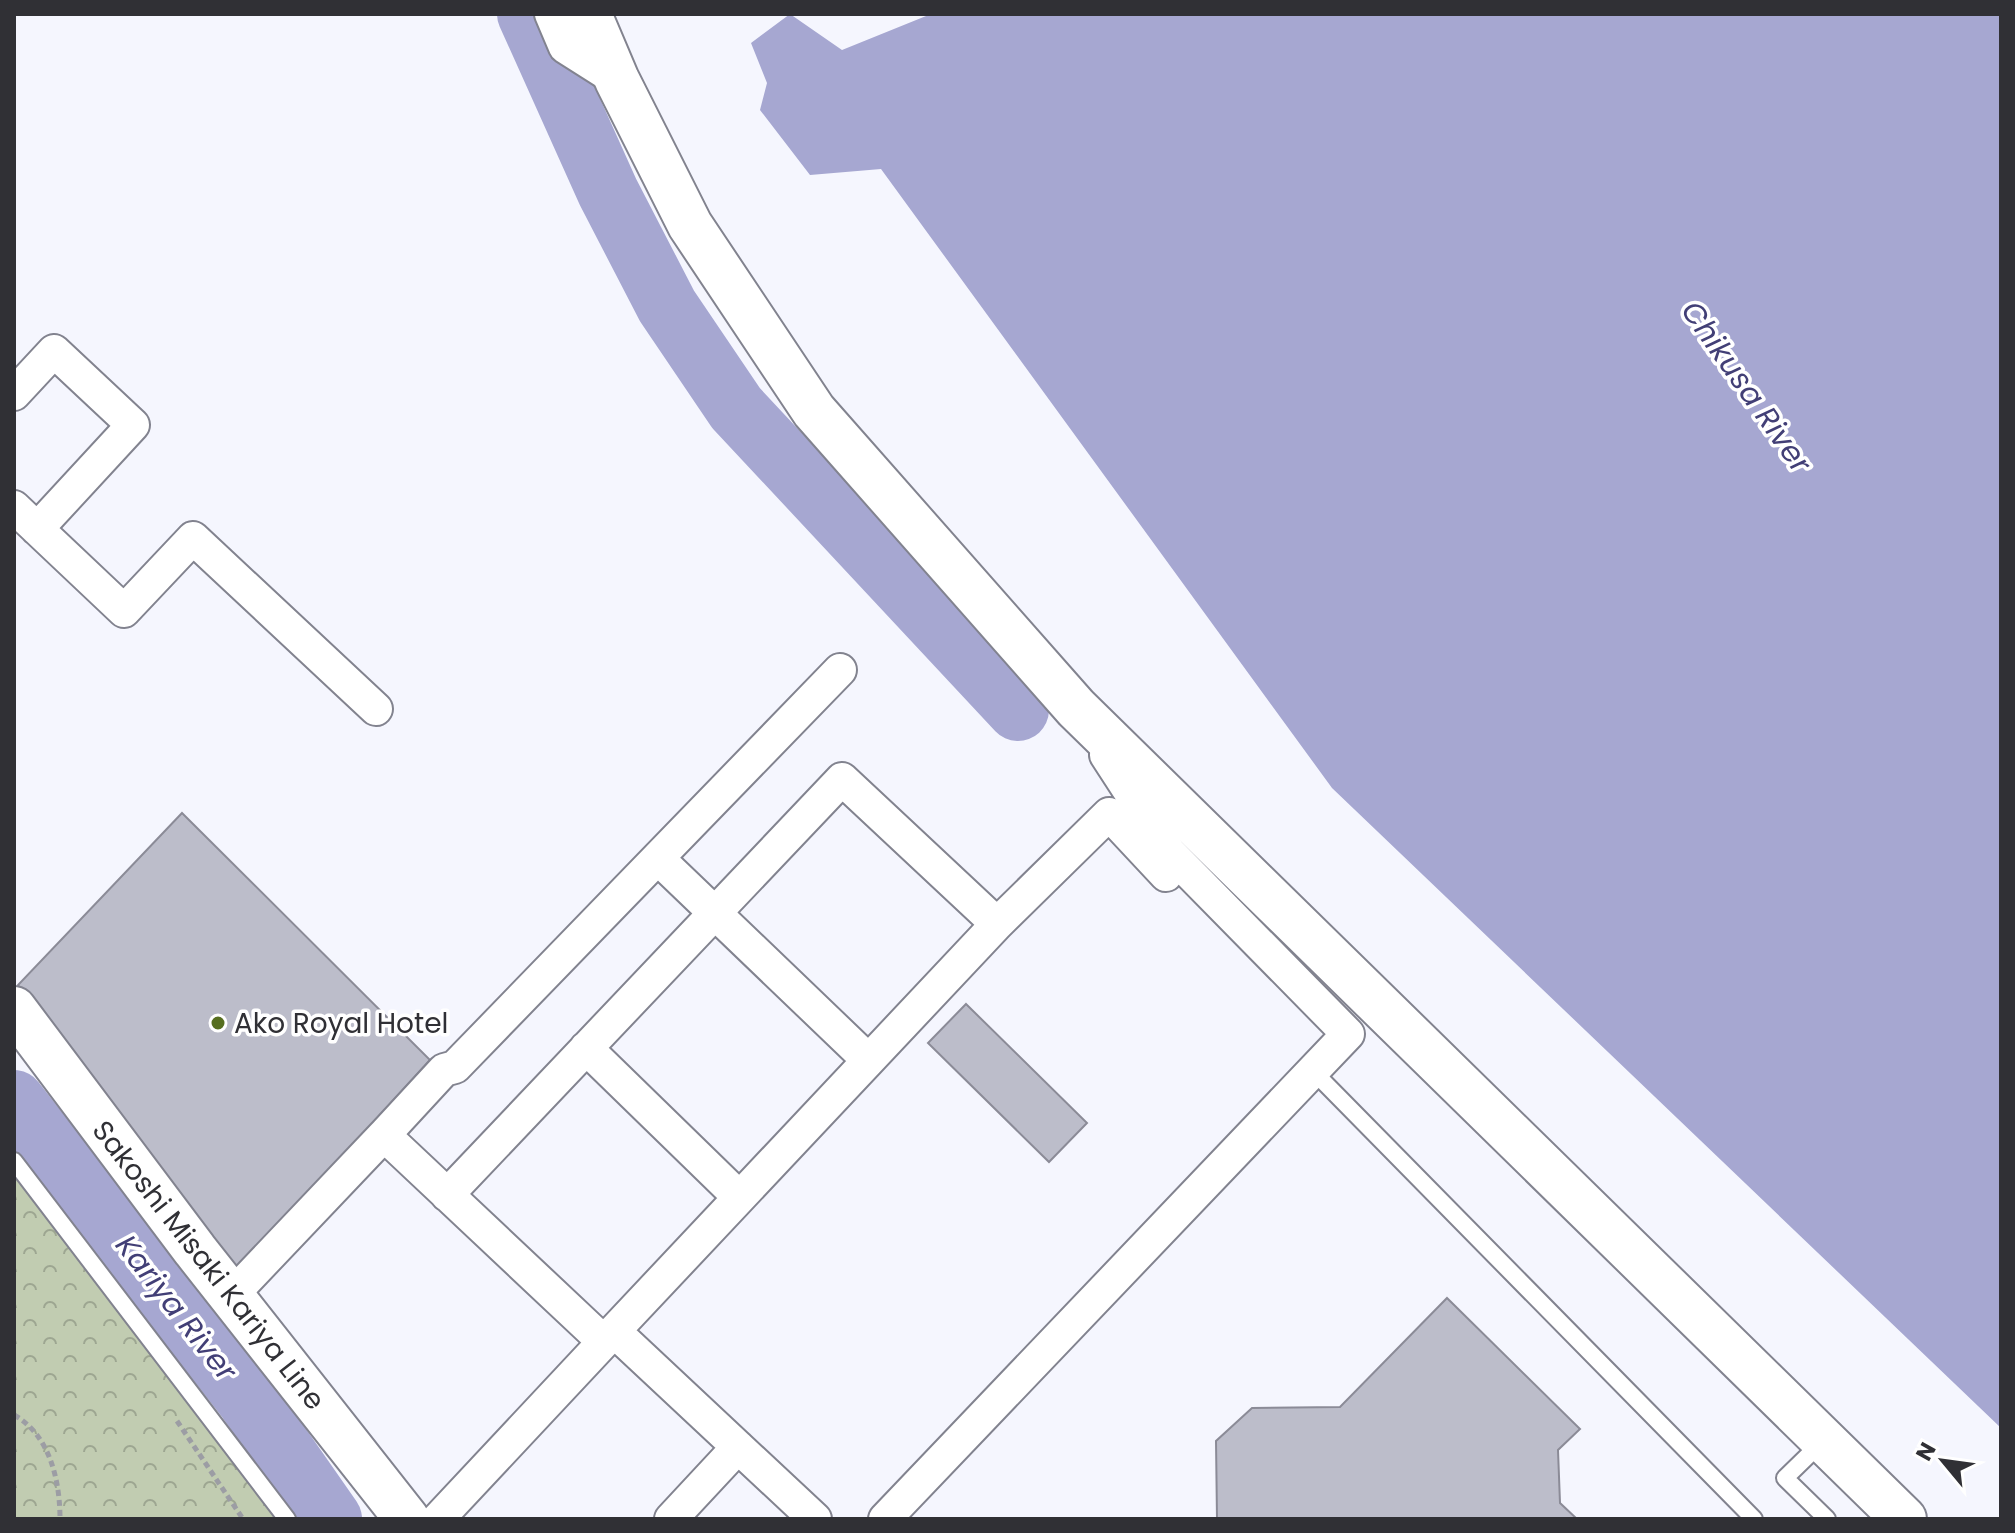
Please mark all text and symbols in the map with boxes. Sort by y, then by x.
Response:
water label: Chikusa River [1671,292,1822,482]
place label: Ako Royal Hotel [234,1004,448,1043]
marker: Ako Royal Hotel [209,1014,227,1032]
street label: Sakoshi Misaki Kariya Line [83,1112,334,1418]
water label: Kariya River [106,1225,248,1391]
north arrow [1903,1421,1983,1501]
text: N [1908,1437,1944,1466]

